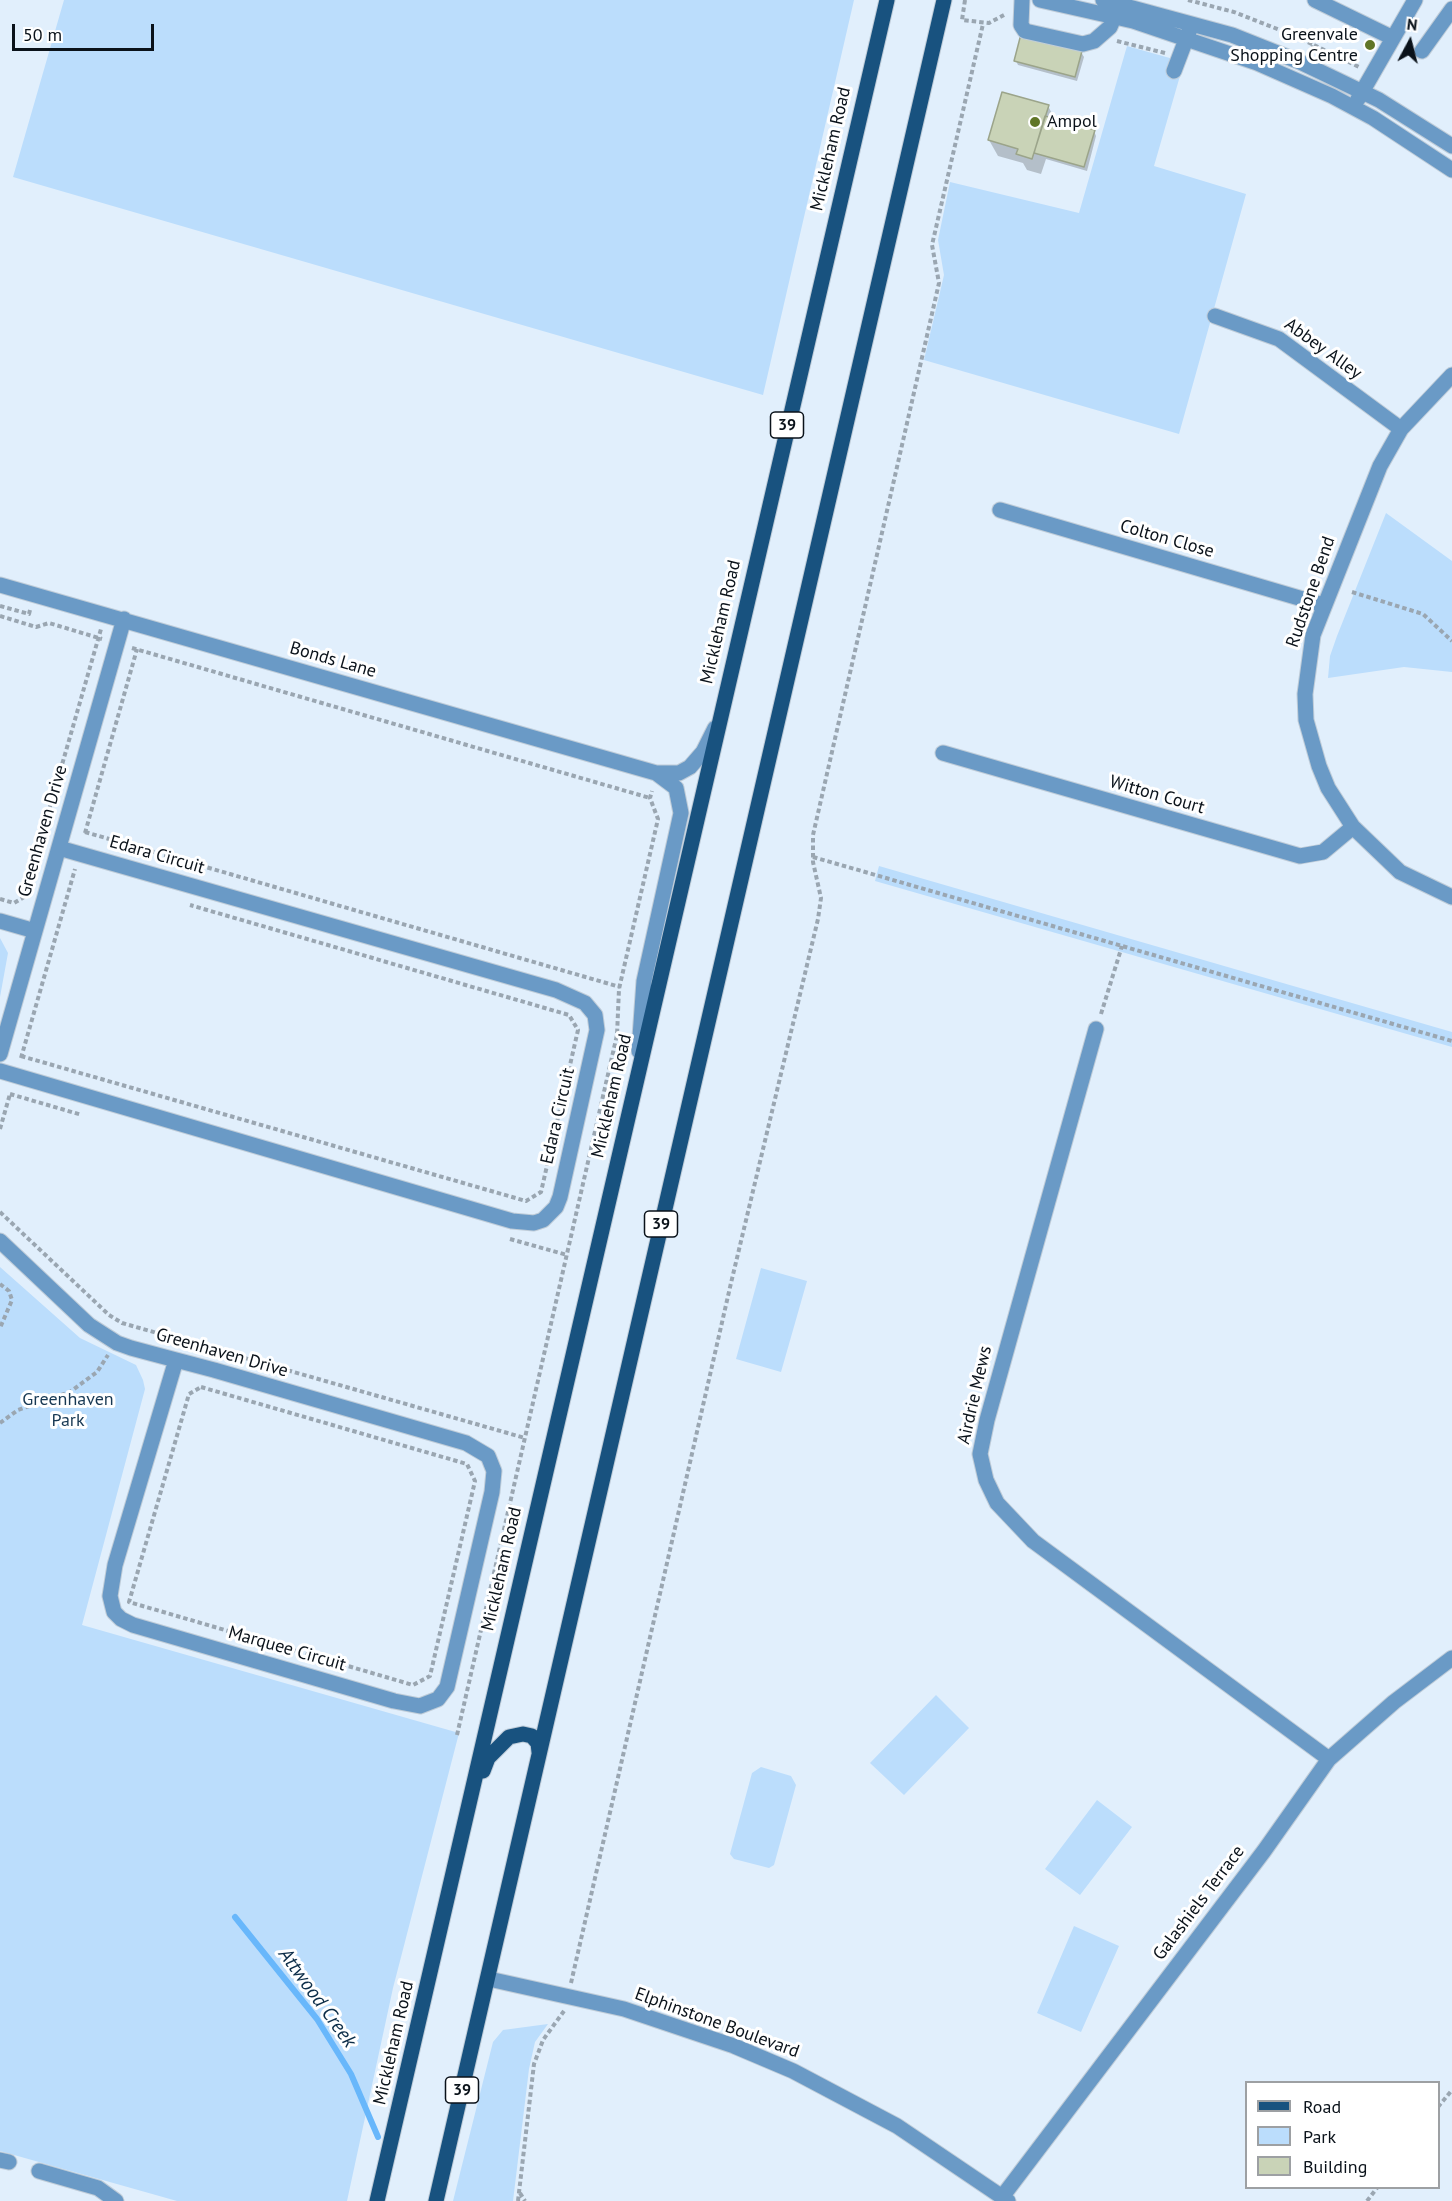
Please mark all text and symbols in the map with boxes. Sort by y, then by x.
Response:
scale bar [15,12,158,50]
north arrow [1380,12,1440,72]
text: N [1406,14,1419,35]
text: 50 m [23,23,62,46]
place label: Greenvale Shopping Centre [1230,24,1358,66]
marker: Greenvale Shopping Centre [1363,38,1377,52]
street label: Mickleham Road [806,85,856,213]
place label: Ampol [1047,111,1097,133]
marker: Ampol [1028,115,1042,129]
street label: Abbey Alley [1280,314,1366,384]
road number: 39 [770,412,804,438]
street label: Colton Close [1118,515,1216,563]
street label: Rudstone Bend [1282,534,1340,650]
street label: Mickleham Road [696,558,746,686]
street label: Bonds Lane [287,637,379,683]
street label: Greenhaven Drive [14,762,72,900]
street label: Witton Court [1107,771,1207,819]
street label: Edara Circuit [107,831,207,879]
street label: Mickleham Road [587,1032,637,1160]
street label: Edara Circuit [536,1066,580,1166]
road number: 39 [644,1211,678,1237]
street label: Greenhaven Drive [153,1324,291,1382]
street label: Airdrie Mews [953,1344,997,1446]
park label: Greenhaven Park [22,1389,114,1432]
street label: Mickleham Road [477,1505,527,1633]
street label: Marquee Circuit [226,1622,348,1676]
street label: Galashiels Terrace [1149,1841,1249,1965]
water label: Attwood Creek [273,1944,361,2052]
street label: Mickleham Road [369,1979,419,2107]
street label: Elphinstone Boulevard [632,1983,802,2063]
road number: 39 [446,2077,478,2103]
legend [1245,2081,1440,2189]
text: Road [1303,2095,1341,2118]
text: Park [1303,2125,1336,2148]
text: Building [1303,2155,1367,2178]

